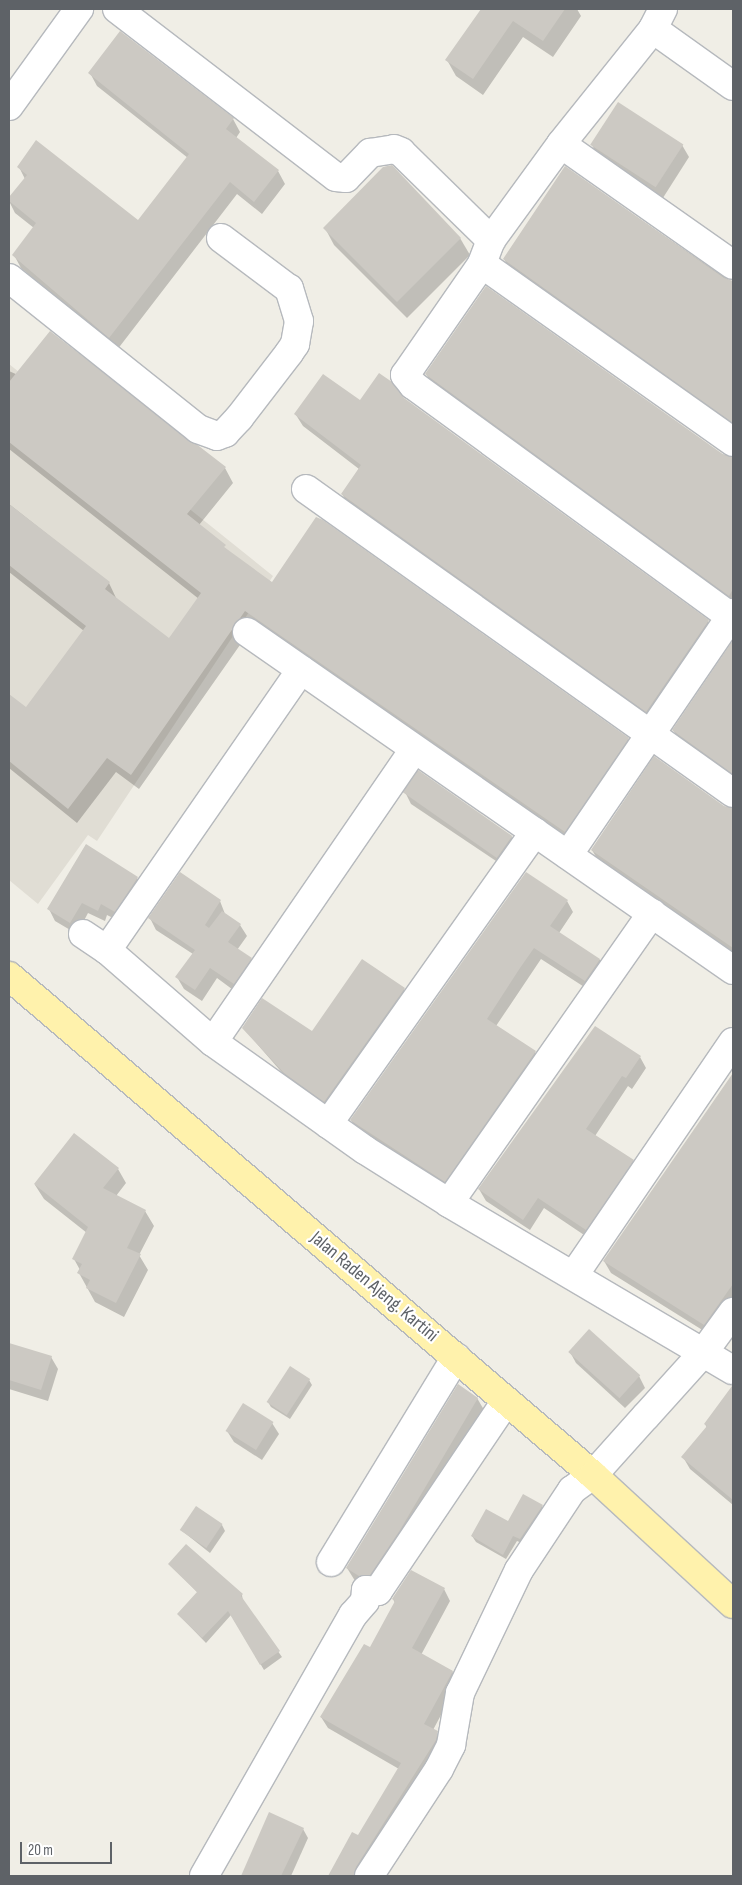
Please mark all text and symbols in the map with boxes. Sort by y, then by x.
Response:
street label: Jalan Raden Ajeng. Kartini [305,1227,443,1347]
scale bar [22,1832,115,1864]
text: 20 m [28,1841,53,1860]

